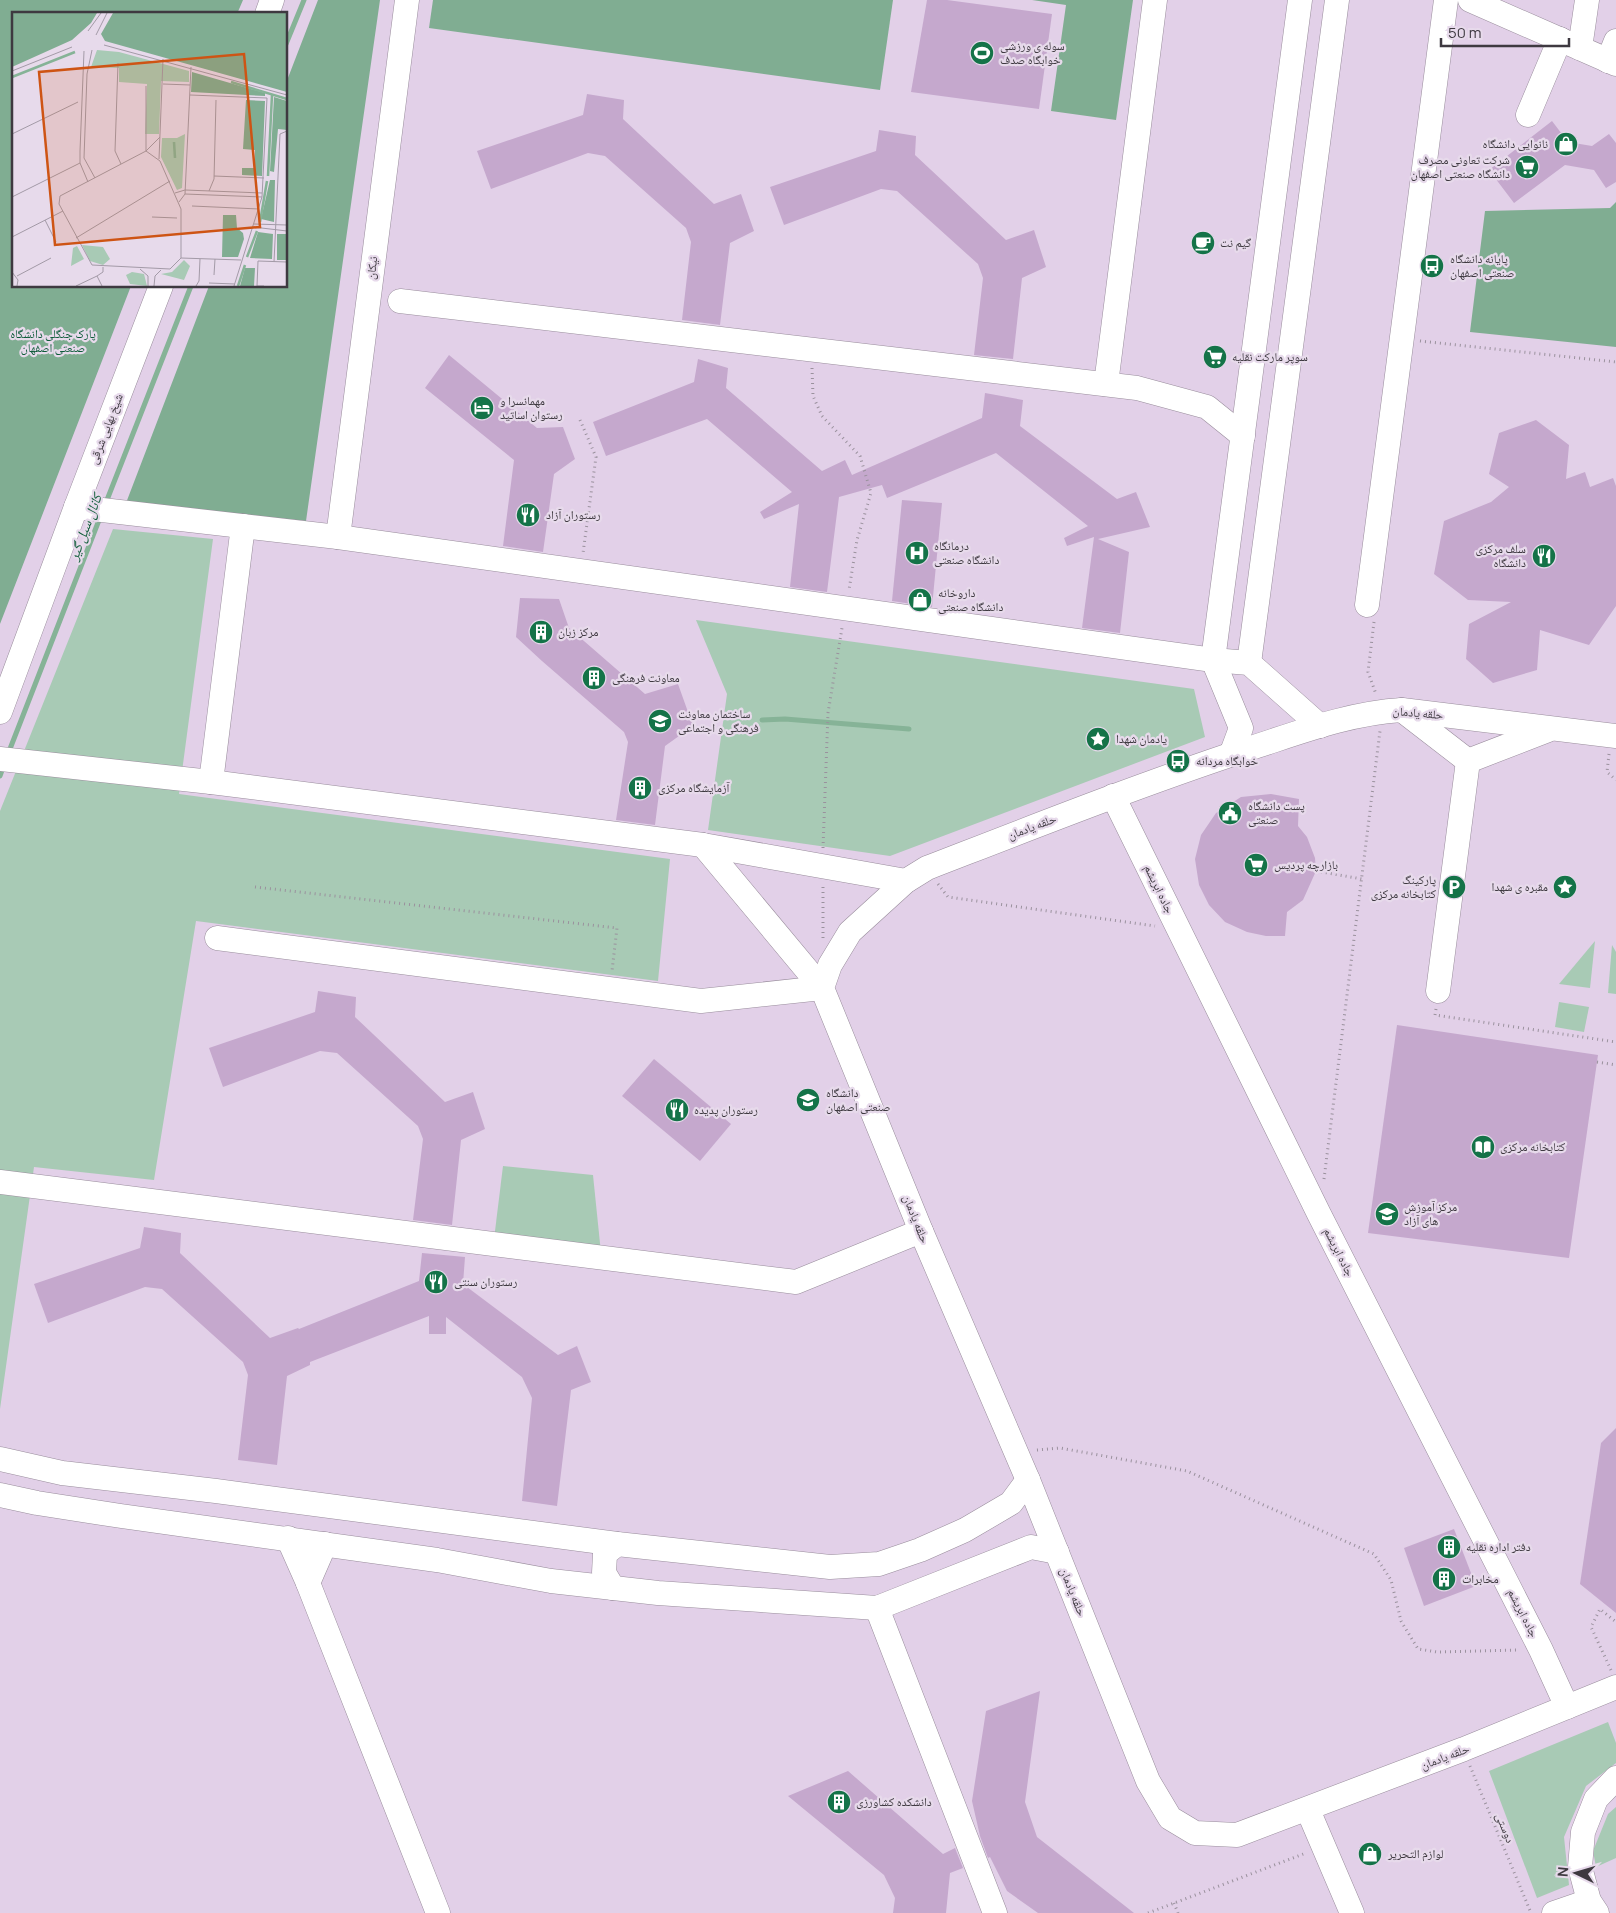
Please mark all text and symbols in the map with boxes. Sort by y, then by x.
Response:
inset map [12,12,288,288]
scale bar [1441,15,1568,47]
text: 50 m [1448,22,1482,43]
place label: سوله ی ورزشی خوابگاه صدف [1000,37,1065,68]
sports icon: سوله ی ورزشی خوابگاه صدف [969,40,995,66]
shop icon: نانوایی دانشگاه [1553,131,1579,157]
place label: نانوایی دانشگاه [1483,135,1548,152]
place label: شرکت تعاونی مصرف دانشگاه صنعتی اصفهان [1411,151,1510,182]
supermarket icon: شرکت تعاونی مصرف دانشگاه صنعتی اصفهان [1514,154,1540,180]
cafe icon: گیم نت [1190,230,1216,256]
place label: گیم نت [1220,234,1251,251]
place label: پایانه دانشگاه صنعتی اصفهان [1450,250,1514,281]
bus stop icon: پایانه دانشگاه صنعتی اصفهان [1419,253,1445,279]
street label: نیکان [362,255,381,280]
park label: پارک جنگلی دانشگاه صنعتی اصفهان [10,325,96,356]
supermarket icon: سوپر مارکت نقلیه [1202,344,1228,370]
place label: سوپر مارکت نقلیه [1232,348,1308,365]
street label: شیخ بهایی شرقی [84,391,127,467]
place label: مهمانسرا و رستوان اساتید [500,392,563,423]
hotel icon: مهمانسرا و رستوان اساتید [469,395,495,421]
water label: کانال سیل گیر [63,489,107,564]
restaurant icon: رستوران آزاد [515,502,541,528]
place label: رستوران آزاد [546,506,601,523]
place label: درمانگاه دانشگاه صنعتی [934,537,999,568]
hospital icon: درمانگاه دانشگاه صنعتی [904,540,930,566]
place label: سلف مرکزی دانشگاه [1475,540,1526,571]
restaurant icon: سلف مرکزی دانشگاه [1531,543,1557,569]
place label: داروخانه دانشگاه صنعتی [938,584,1003,615]
shop icon: داروخانه دانشگاه صنعتی [907,587,933,613]
building icon: مرکز زبان [528,619,554,645]
place label: مرکز زبان [558,623,599,640]
building icon: معاونت فرهنگی [581,665,607,691]
place label: معاونت فرهنگی [612,669,680,686]
street label: حلقه یادمان [1392,702,1444,723]
place label: ساختمان معاونت فرهنگی و اجتماعی [678,705,759,736]
school or university icon: ساختمان معاونت فرهنگی و اجتماعی [647,708,673,734]
place icon: یادمان شهدا [1085,726,1111,752]
place label: یادمان شهدا [1116,730,1167,747]
bus stop icon: خوابگاه مردانه [1165,748,1191,774]
place label: خوابگاه مردانه [1196,752,1258,769]
building icon: آزمایشگاه مرکزی [627,775,653,801]
place label: آزمایشگاه مرکزی [658,779,730,796]
place label: پست دانشگاه صنعتی [1248,797,1305,828]
public building icon: پست دانشگاه صنعتی [1217,800,1243,826]
street label: حلقه یادمان [1005,809,1059,844]
supermarket icon: بازارچه پردیس [1243,852,1269,878]
place label: بازارچه پردیس [1274,856,1338,873]
street label: جاده ابریشم [1140,862,1179,916]
place label: پارکینگ کتابخانه مرکزی [1371,871,1436,902]
parking icon: پارکینگ کتابخانه مرکزی [1441,874,1467,900]
place icon: مقبره ی شهدا [1552,874,1578,900]
place label: مقبره ی شهدا [1491,878,1548,895]
place label: دانشگاه صنعتی اصفهان [826,1084,890,1115]
school or university icon: دانشگاه صنعتی اصفهان [795,1087,821,1113]
restaurant icon: رستوران پدیده [664,1097,690,1123]
place label: رستوران پدیده [694,1101,758,1118]
library icon: کتابخانه مرکزی [1470,1134,1496,1160]
place label: کتابخانه مرکزی [1500,1138,1565,1155]
street label: حلقه یادمان [899,1192,934,1246]
place label: مرکز آموزش های آزاد [1404,1198,1457,1229]
school or university icon: مرکز آموزش های آزاد [1374,1201,1400,1227]
street label: جاده ابریشم [1320,1225,1359,1279]
restaurant icon: رستوران سنتی [423,1269,449,1295]
place label: رستوران سنتی [454,1273,518,1290]
building icon: دفتر اداره نقلیه [1436,1534,1462,1560]
place label: دفتر اداره نقلیه [1466,1538,1531,1555]
street label: حلقه یادمان [1056,1565,1091,1619]
building icon: مخابرات [1431,1566,1457,1592]
place label: مخابرات [1462,1570,1499,1587]
street label: جاده ابریشم [1504,1586,1543,1640]
street label: حلقه یادمان [1418,1739,1472,1774]
building icon: دانشکده کشاورزی [826,1789,852,1815]
place label: دانشکده کشاورزی [856,1793,932,1810]
street label: دوستی [1492,1810,1519,1845]
shop icon: لوازم التحریر [1357,1841,1383,1867]
place label: لوازم التحریر [1387,1845,1443,1862]
north arrow [1551,1848,1601,1898]
text: N [1553,1866,1572,1878]

